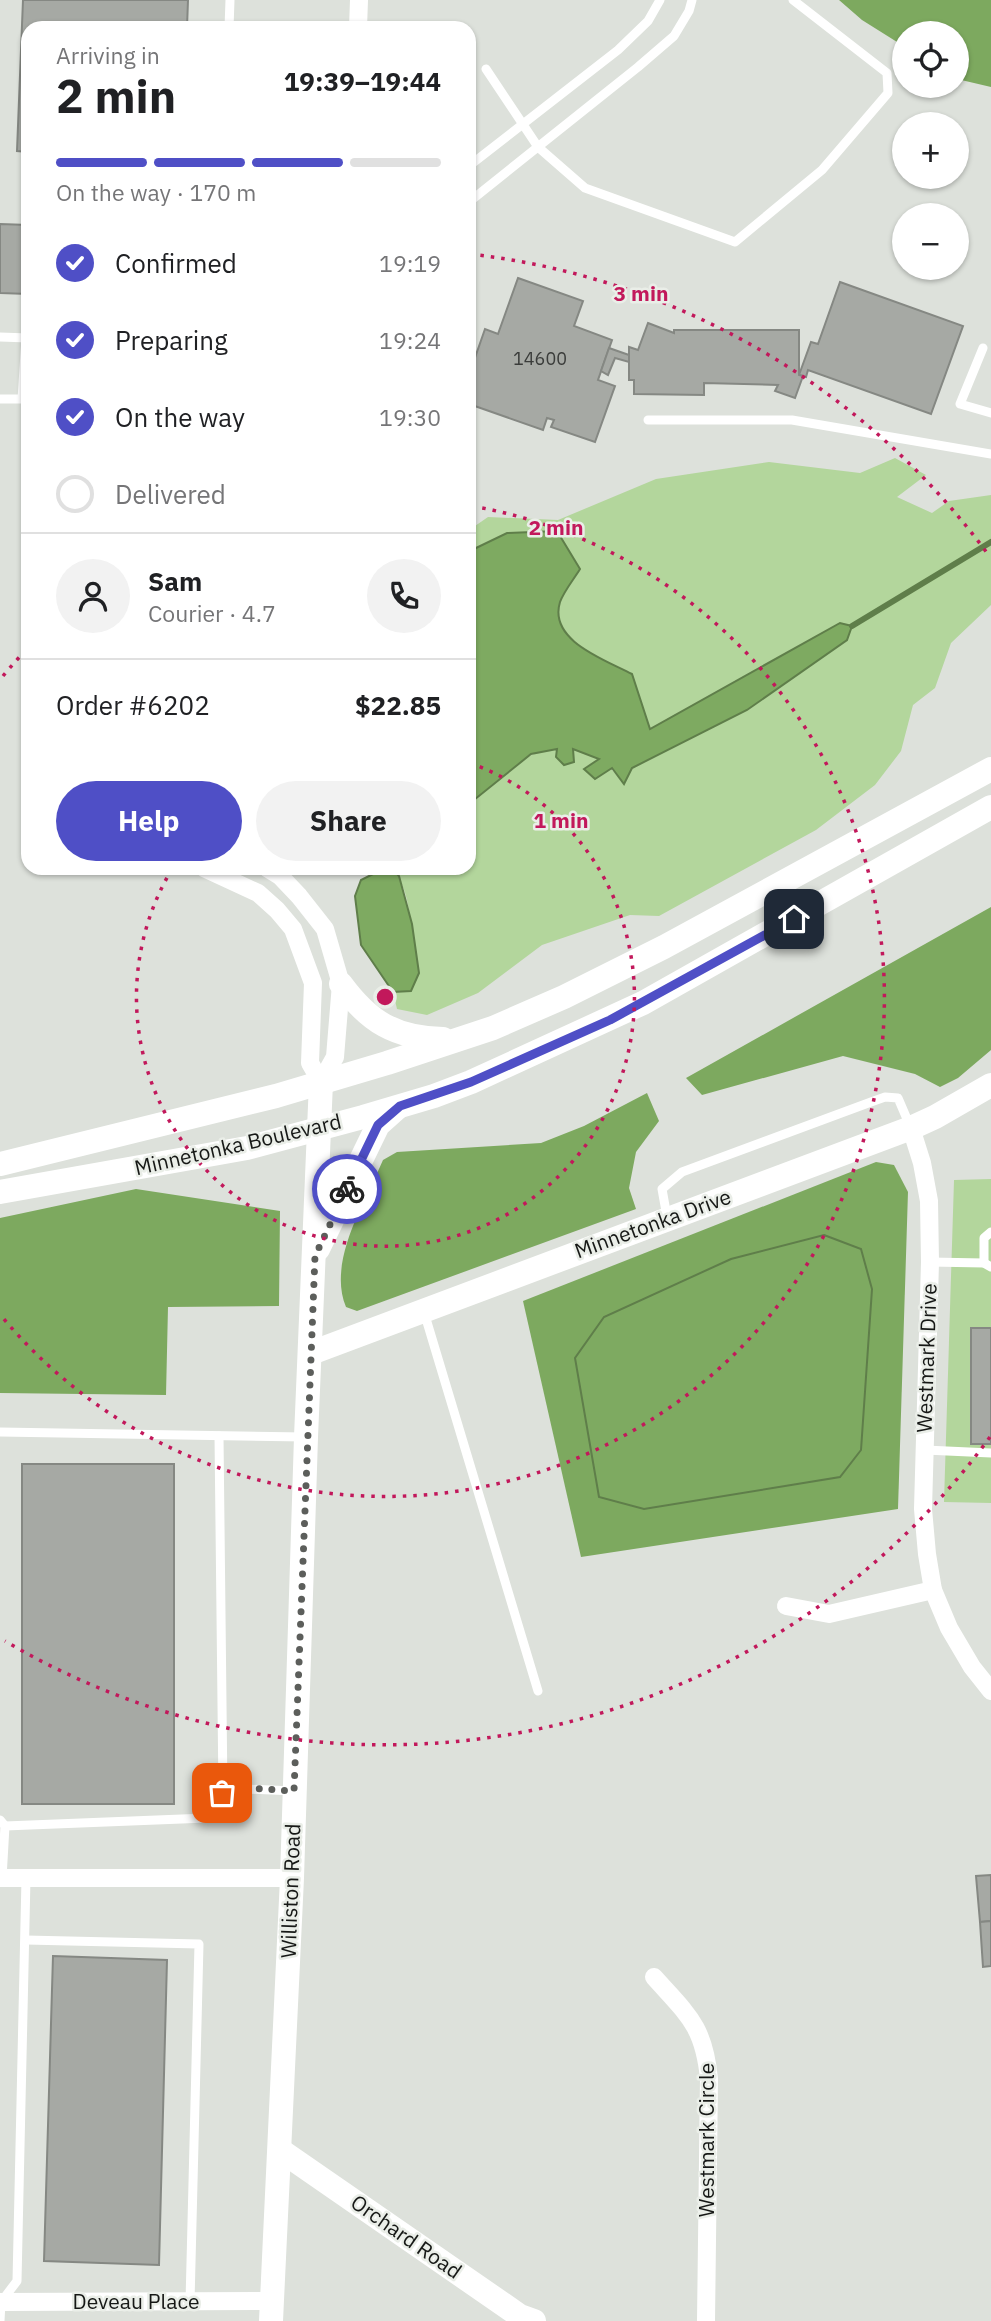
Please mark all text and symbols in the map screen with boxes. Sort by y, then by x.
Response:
map controls [892,21,969,280]
button: locate [892,21,969,98]
text: Arriving in [56,40,160,70]
text: 19:39–19:44 [284,64,441,98]
text: 2 min [56,66,176,126]
button: + [892,112,969,189]
text: On the way · 170 m [56,177,256,207]
button: − [892,203,969,280]
icon: check [56,244,94,282]
text: Confirmed [115,246,237,280]
text: 19:19 [379,248,441,278]
text: 3 min [614,279,668,307]
icon: check [56,321,94,359]
text: Preparing [115,323,228,357]
text: 19:24 [379,325,441,355]
house number: 14600 [513,347,567,370]
icon: check [56,398,94,436]
text: On the way [115,400,245,434]
text: 19:30 [379,402,441,432]
text: Delivered [115,477,226,511]
text: 2 min [529,513,583,541]
button: person [56,559,130,633]
button: phone [367,559,441,633]
text: Sam [148,564,202,598]
text: Courier · 4.7 [148,598,276,628]
text: Order #6202 [56,688,210,722]
text: $22.85 [355,688,441,722]
button: Help [56,781,242,861]
button: Share [256,781,441,861]
text: 1 min [534,806,588,834]
pin [764,889,824,949]
icon: home [775,900,813,938]
centre of rings [373,985,397,1009]
street label: Minnetonka Boulevard [132,1107,344,1181]
courier [312,1154,382,1224]
icon: bike [328,1170,366,1208]
street label: Minnetonka Drive [571,1182,735,1264]
street label: Westmark Drive [909,1283,943,1433]
pin [192,1763,252,1823]
icon: bag [203,1774,241,1812]
street label: Williston Road [274,1823,306,1959]
street label: Westmark Circle [692,2063,720,2217]
street label: Orchard Road [346,2188,468,2285]
street label: Deveau Place [73,2287,199,2315]

